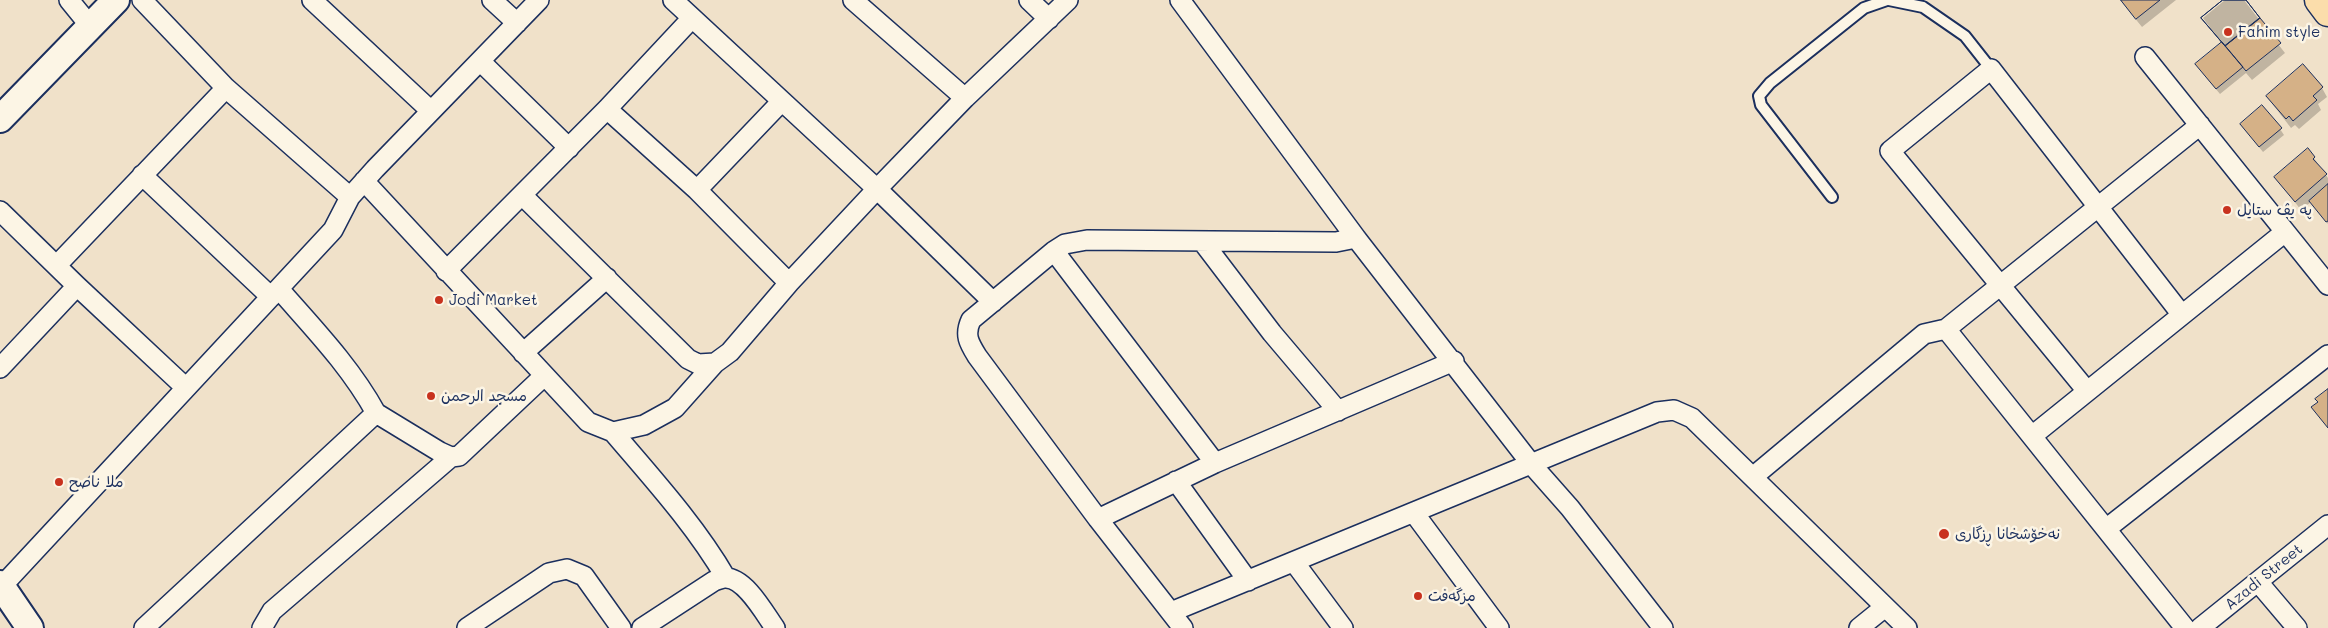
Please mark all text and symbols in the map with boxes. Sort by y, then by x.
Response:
place label: Fahim style [2238,23,2320,41]
marker: Fahim style [2222,26,2234,38]
place label: په يڤ ستايل [2237,201,2312,219]
marker: په يڤ ستايل [2221,204,2233,216]
place label: Jodi Market [449,291,538,309]
marker: Jodi Market [433,294,445,306]
place label: مسجد الرحمن [441,387,527,405]
marker: مسجد الرحمن [425,390,437,402]
place label: ملا ناصح [69,473,124,491]
marker: ملا ناصح [53,476,65,488]
place label: نەخۆشخانا ڕزگاری [1955,525,2060,543]
marker: نەخۆشخانا ڕزگاری [1937,527,1951,541]
street label: Azadi Street [2222,540,2306,614]
place label: مزگەفت [1428,587,1476,605]
marker: مزگەفت [1412,590,1424,602]

